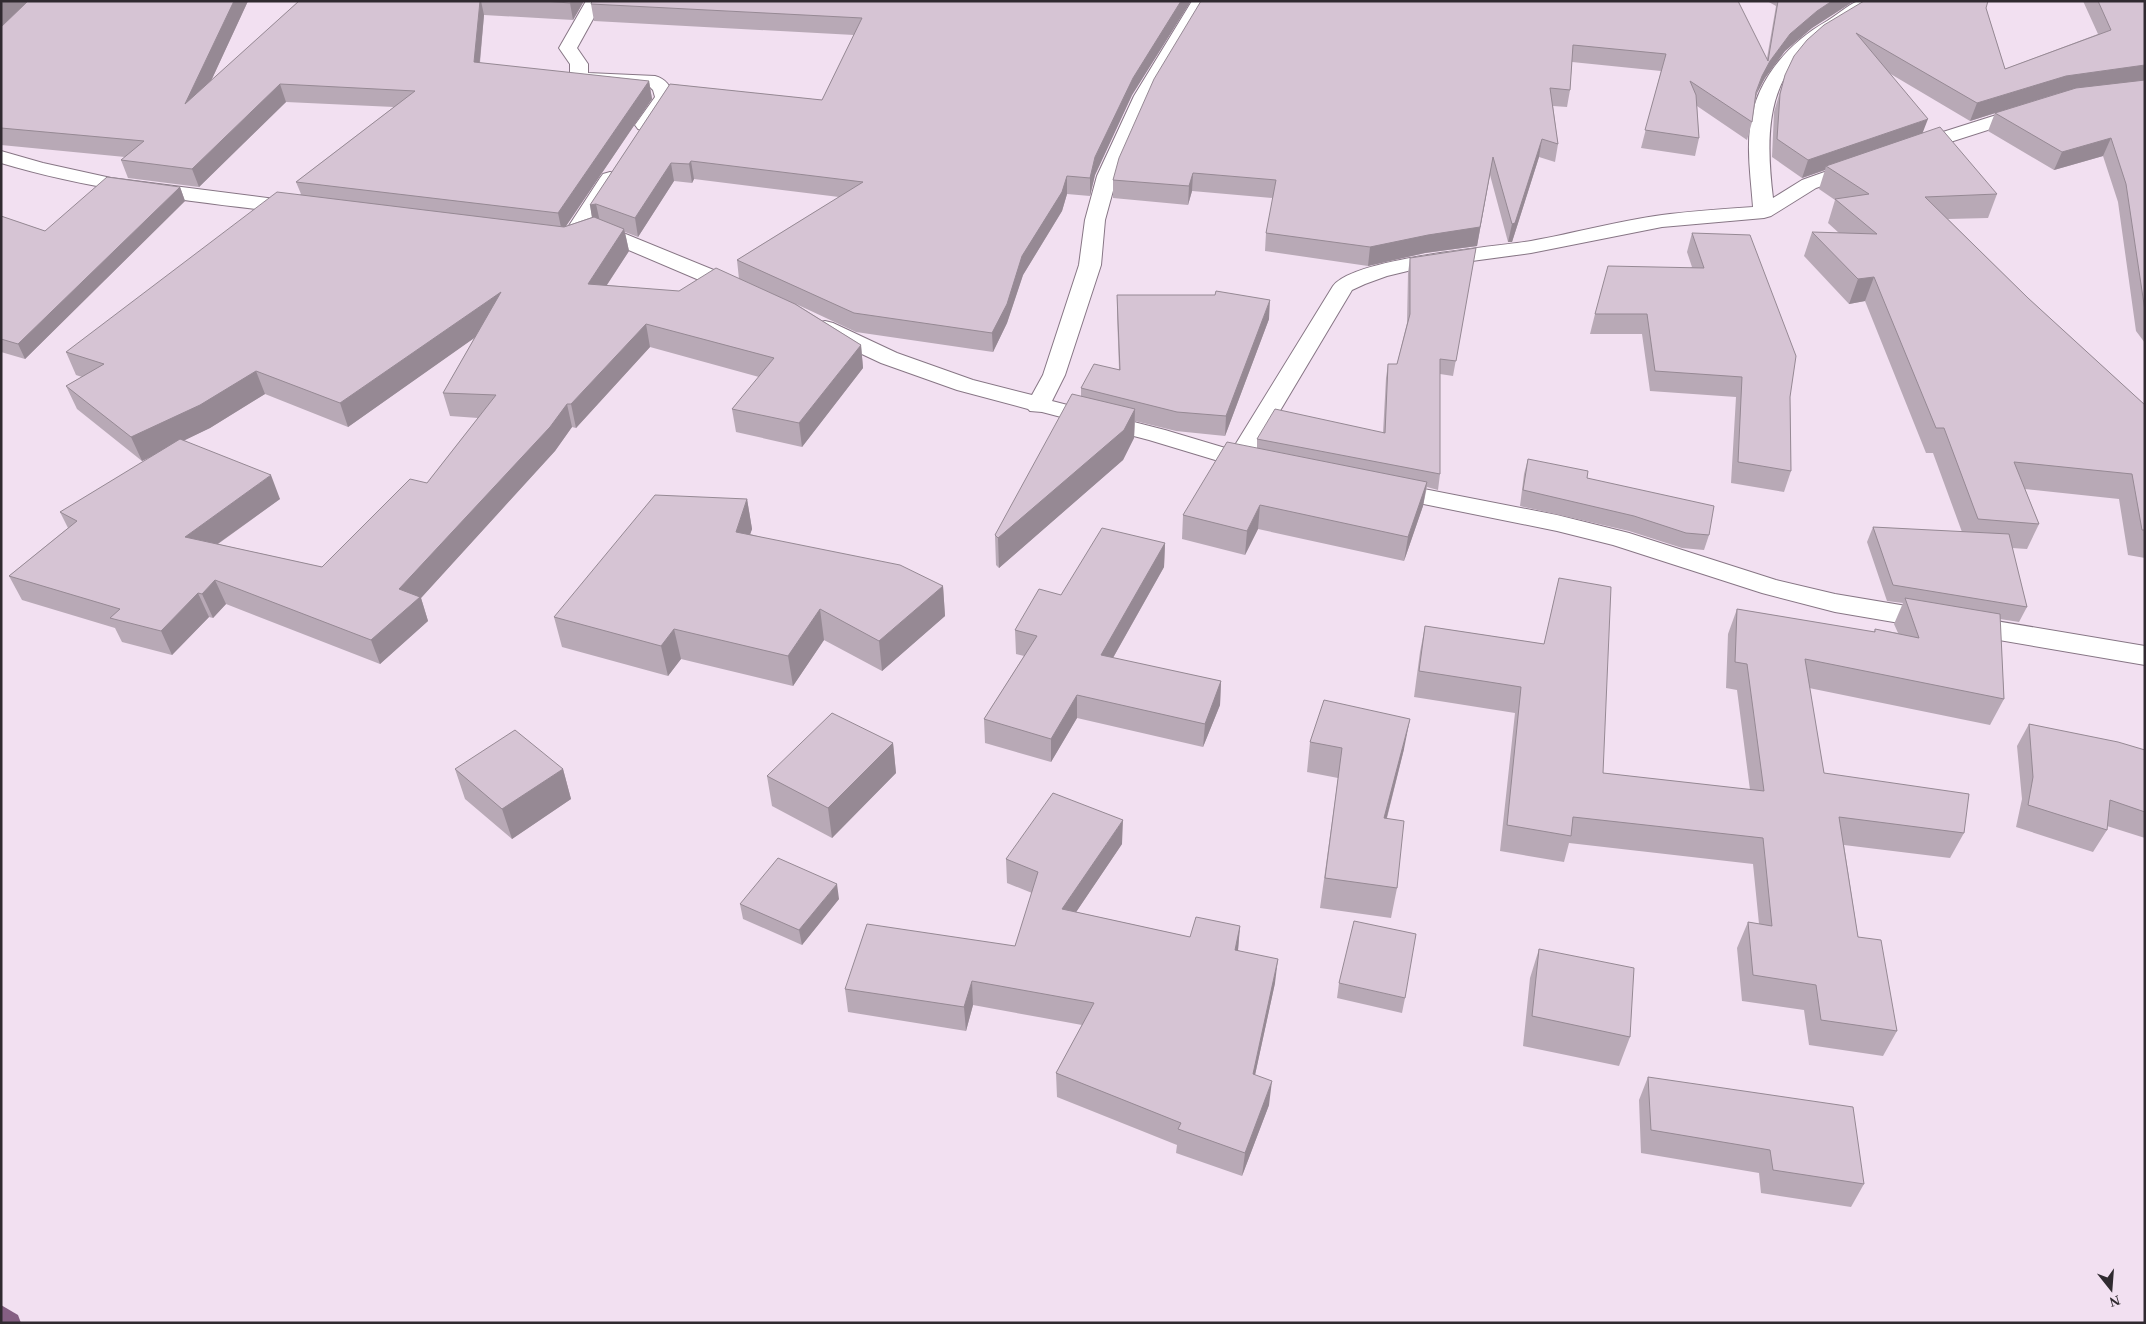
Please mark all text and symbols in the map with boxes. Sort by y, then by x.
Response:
north arrow [2086,1264,2136,1314]
text: N [2108,1292,2122,1310]

